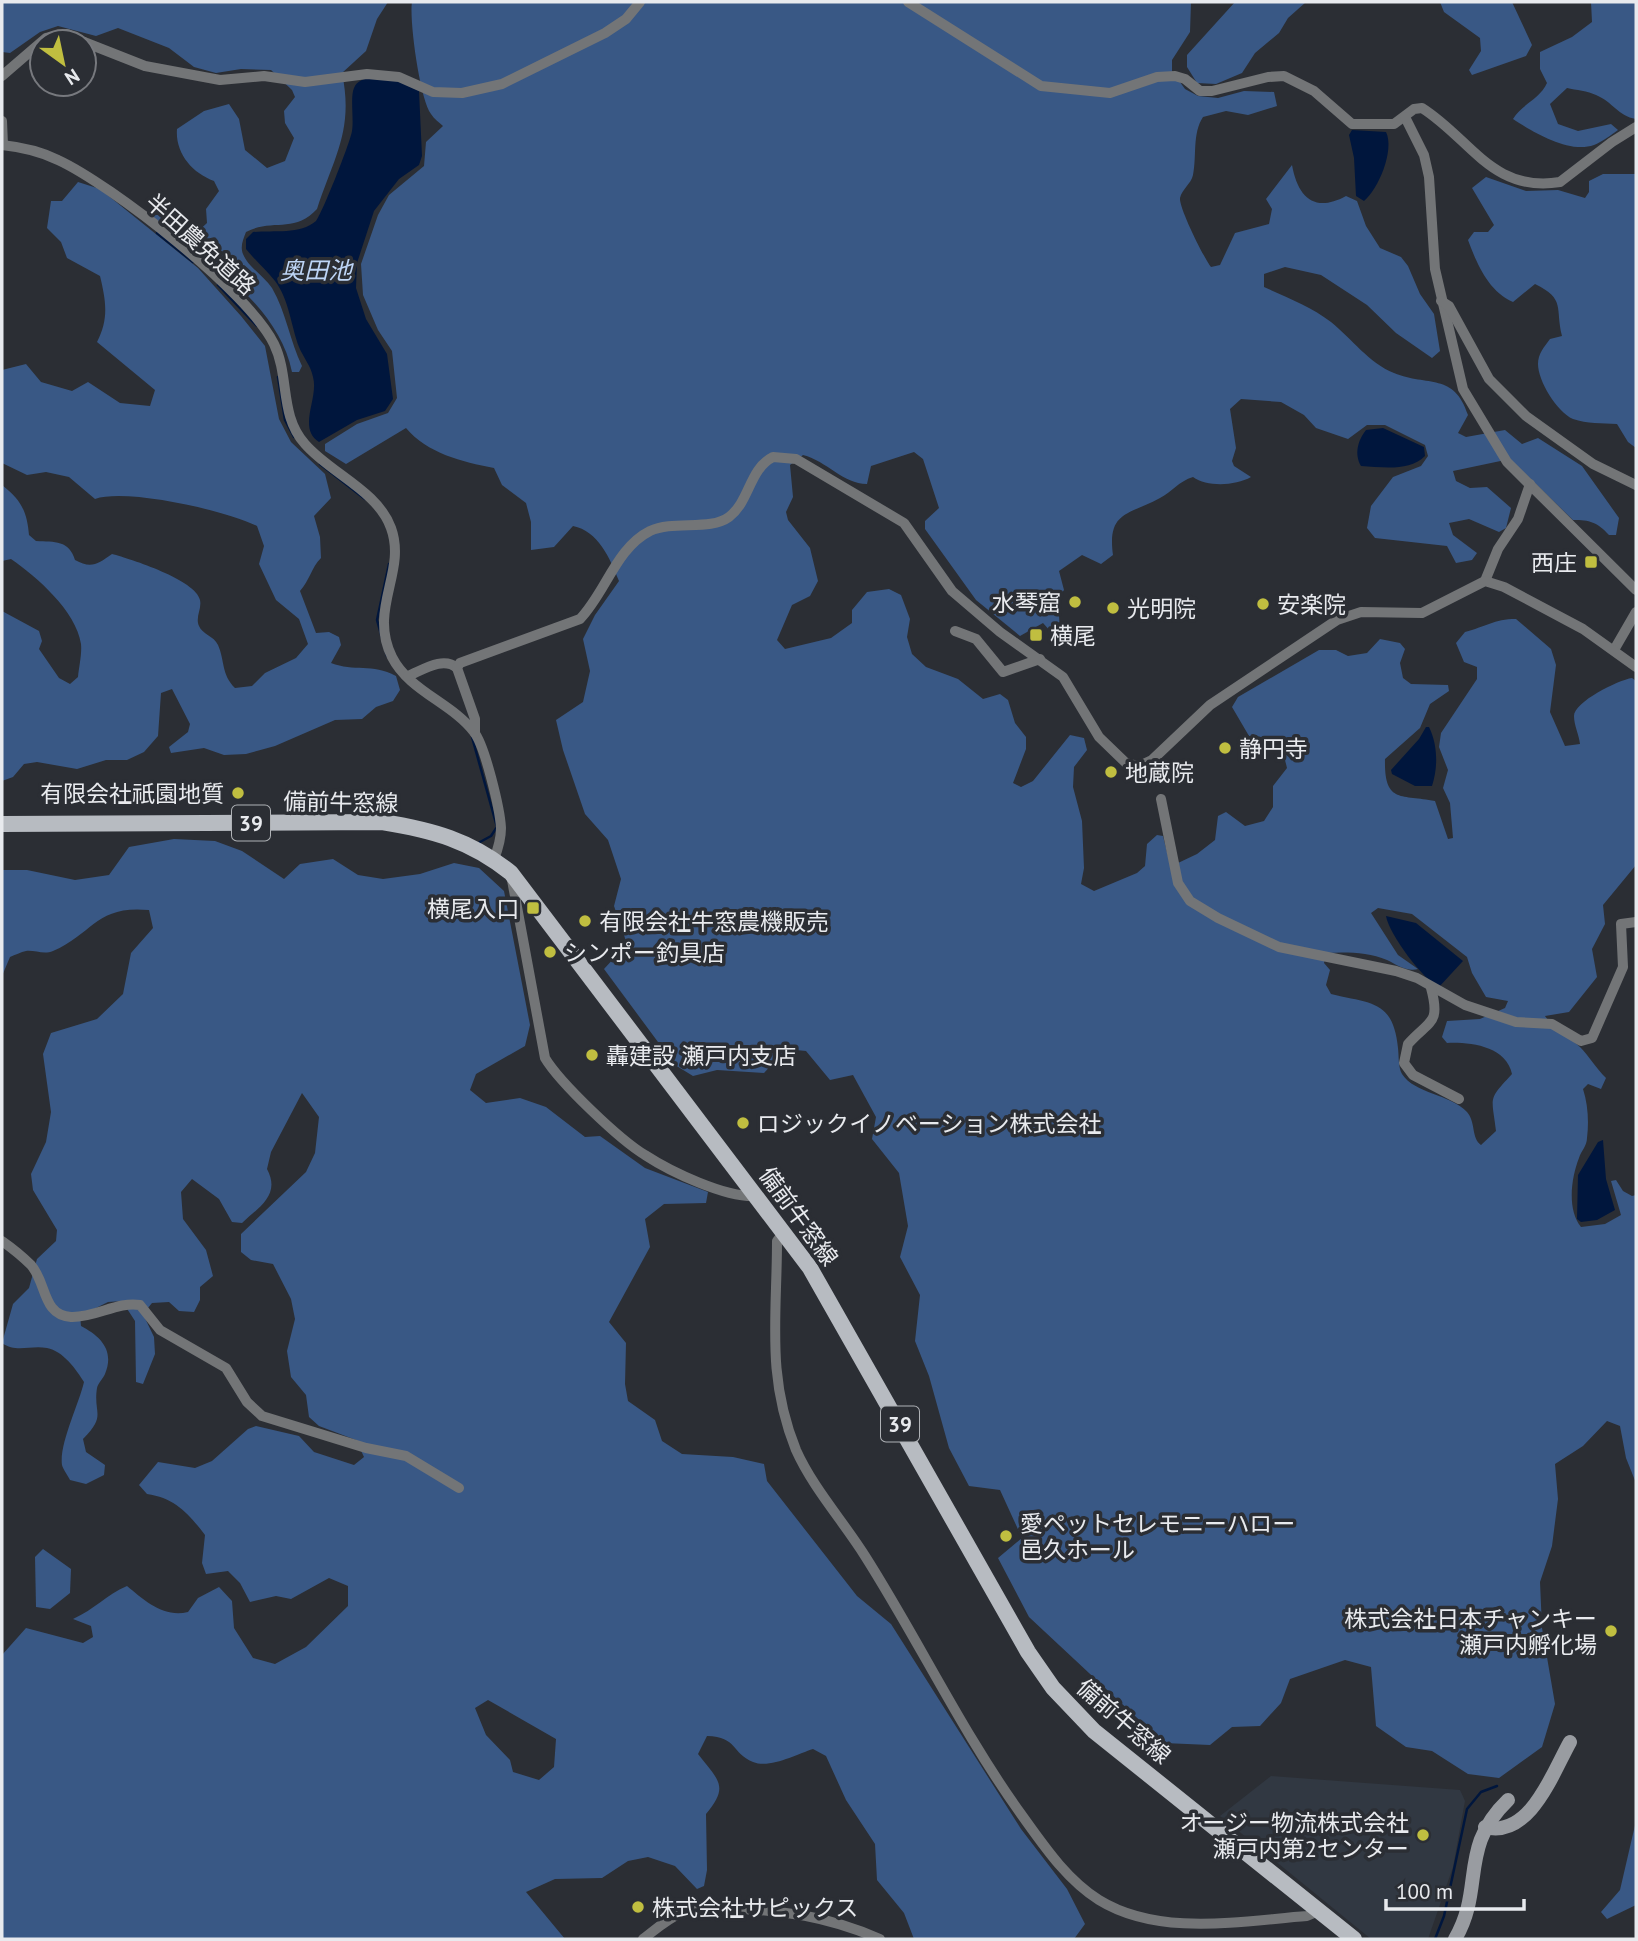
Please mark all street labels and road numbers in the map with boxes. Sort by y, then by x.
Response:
street label: 半田農免道路 [140,187,262,301]
street label: 備前牛窓線 [283,786,399,818]
road number: 39 [232,806,270,840]
street label: 備前牛窓線 [753,1161,845,1271]
road number: 39 [881,1406,919,1442]
street label: 備前牛窓線 [1071,1672,1177,1770]

